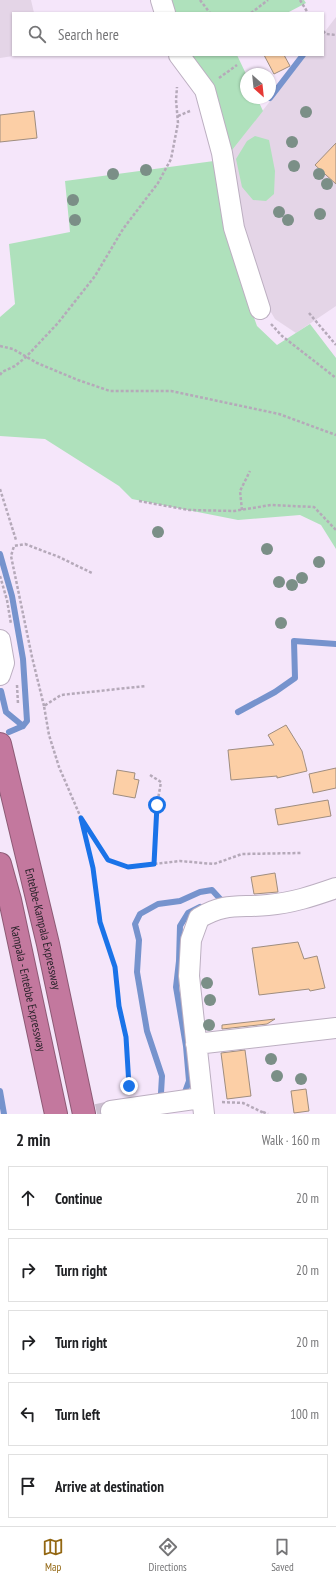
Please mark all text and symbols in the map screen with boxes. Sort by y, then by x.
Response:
search box [12,12,324,56]
icon: search [26,23,48,45]
text: Search here [58,25,119,44]
north arrow [240,68,276,104]
route start [148,796,166,814]
street label: Entebbe-Kampala Expressway [23,867,65,991]
street label: Kampala - Entebbe Expressway [8,924,50,1053]
route end [120,1077,138,1095]
text: 2 min [16,1129,50,1151]
text: Walk · 160 m [262,1132,320,1149]
icon: ahead [17,1187,39,1209]
text: Continue [55,1189,102,1208]
text: 20 m [296,1190,319,1207]
icon: right [17,1259,39,1281]
text: Turn right [55,1261,107,1280]
text: 20 m [296,1262,319,1279]
icon: right [17,1331,39,1353]
text: Turn right [55,1333,107,1352]
text: 20 m [296,1334,319,1351]
icon: left [17,1403,39,1425]
text: Turn left [55,1405,100,1424]
text: 100 m [290,1406,319,1423]
icon: arrive [17,1475,39,1497]
text: Arrive at destination [55,1477,164,1496]
tab: Map [42,1536,64,1574]
tab: Directions [149,1536,187,1574]
tab: Saved [271,1536,294,1574]

